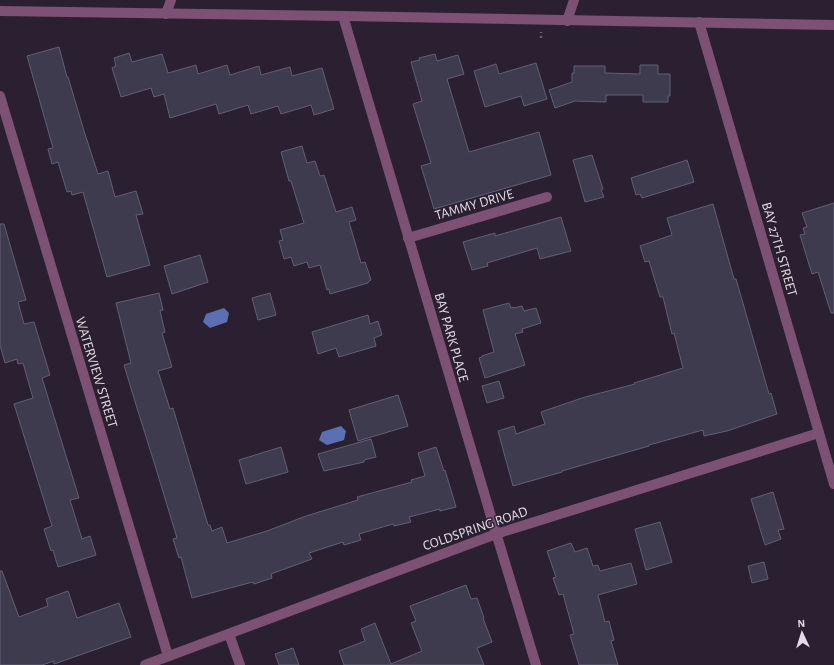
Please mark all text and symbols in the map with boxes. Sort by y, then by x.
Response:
street label: TAMMY DRIVE [433,187,515,223]
street label: BAY 27TH STREET [759,201,799,298]
street label: BAY PARK PLACE [432,291,471,384]
street label: WATERVIEW STREET [73,315,120,430]
street label: COLDSPRING ROAD [421,504,530,553]
north arrow [782,613,822,653]
text: N [797,618,806,629]

